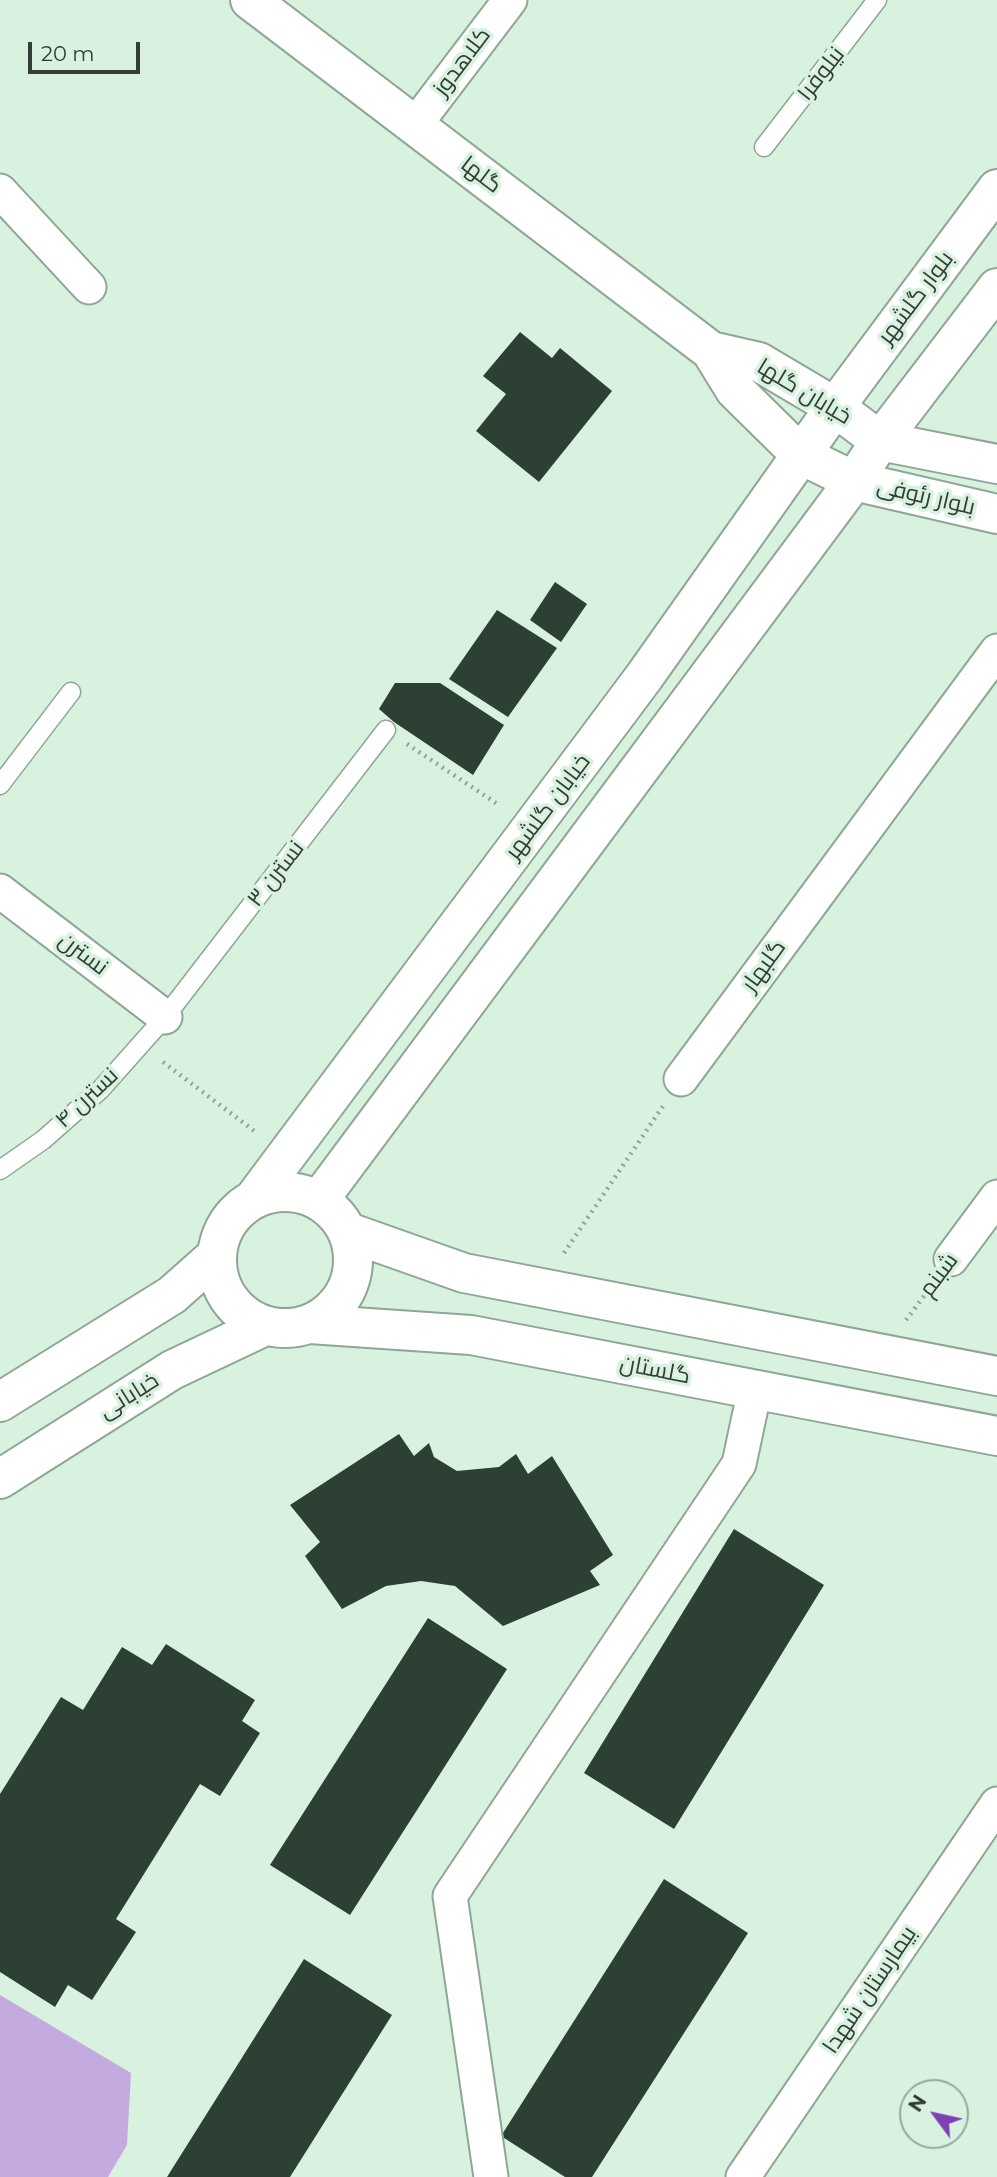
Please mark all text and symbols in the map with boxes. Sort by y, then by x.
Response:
street label: کلاهدوز [427,22,497,102]
scale bar [32,28,144,72]
text: 20 m [41,41,95,66]
street label: نیلوفر۱ [791,41,851,107]
street label: گلها [455,151,507,199]
street label: بلوار گلشهر [872,246,960,350]
street label: خیابان گلها [752,353,856,431]
street label: بلوار رئوفی [874,472,978,522]
street label: خیابان گلشهر [499,749,597,865]
street label: نسترن ٣ [242,835,310,913]
street label: نسترن [53,926,113,982]
street label: گلبهار [736,935,792,997]
street label: نسترن ۴ [50,1062,124,1134]
street label: شبنم [914,1248,964,1302]
street label: گلستان [617,1350,693,1390]
street label: خیابانی [94,1367,164,1425]
street label: بیمارستان شهدا [817,1921,923,2059]
north arrow [899,2079,969,2149]
text: N [904,2091,931,2116]

